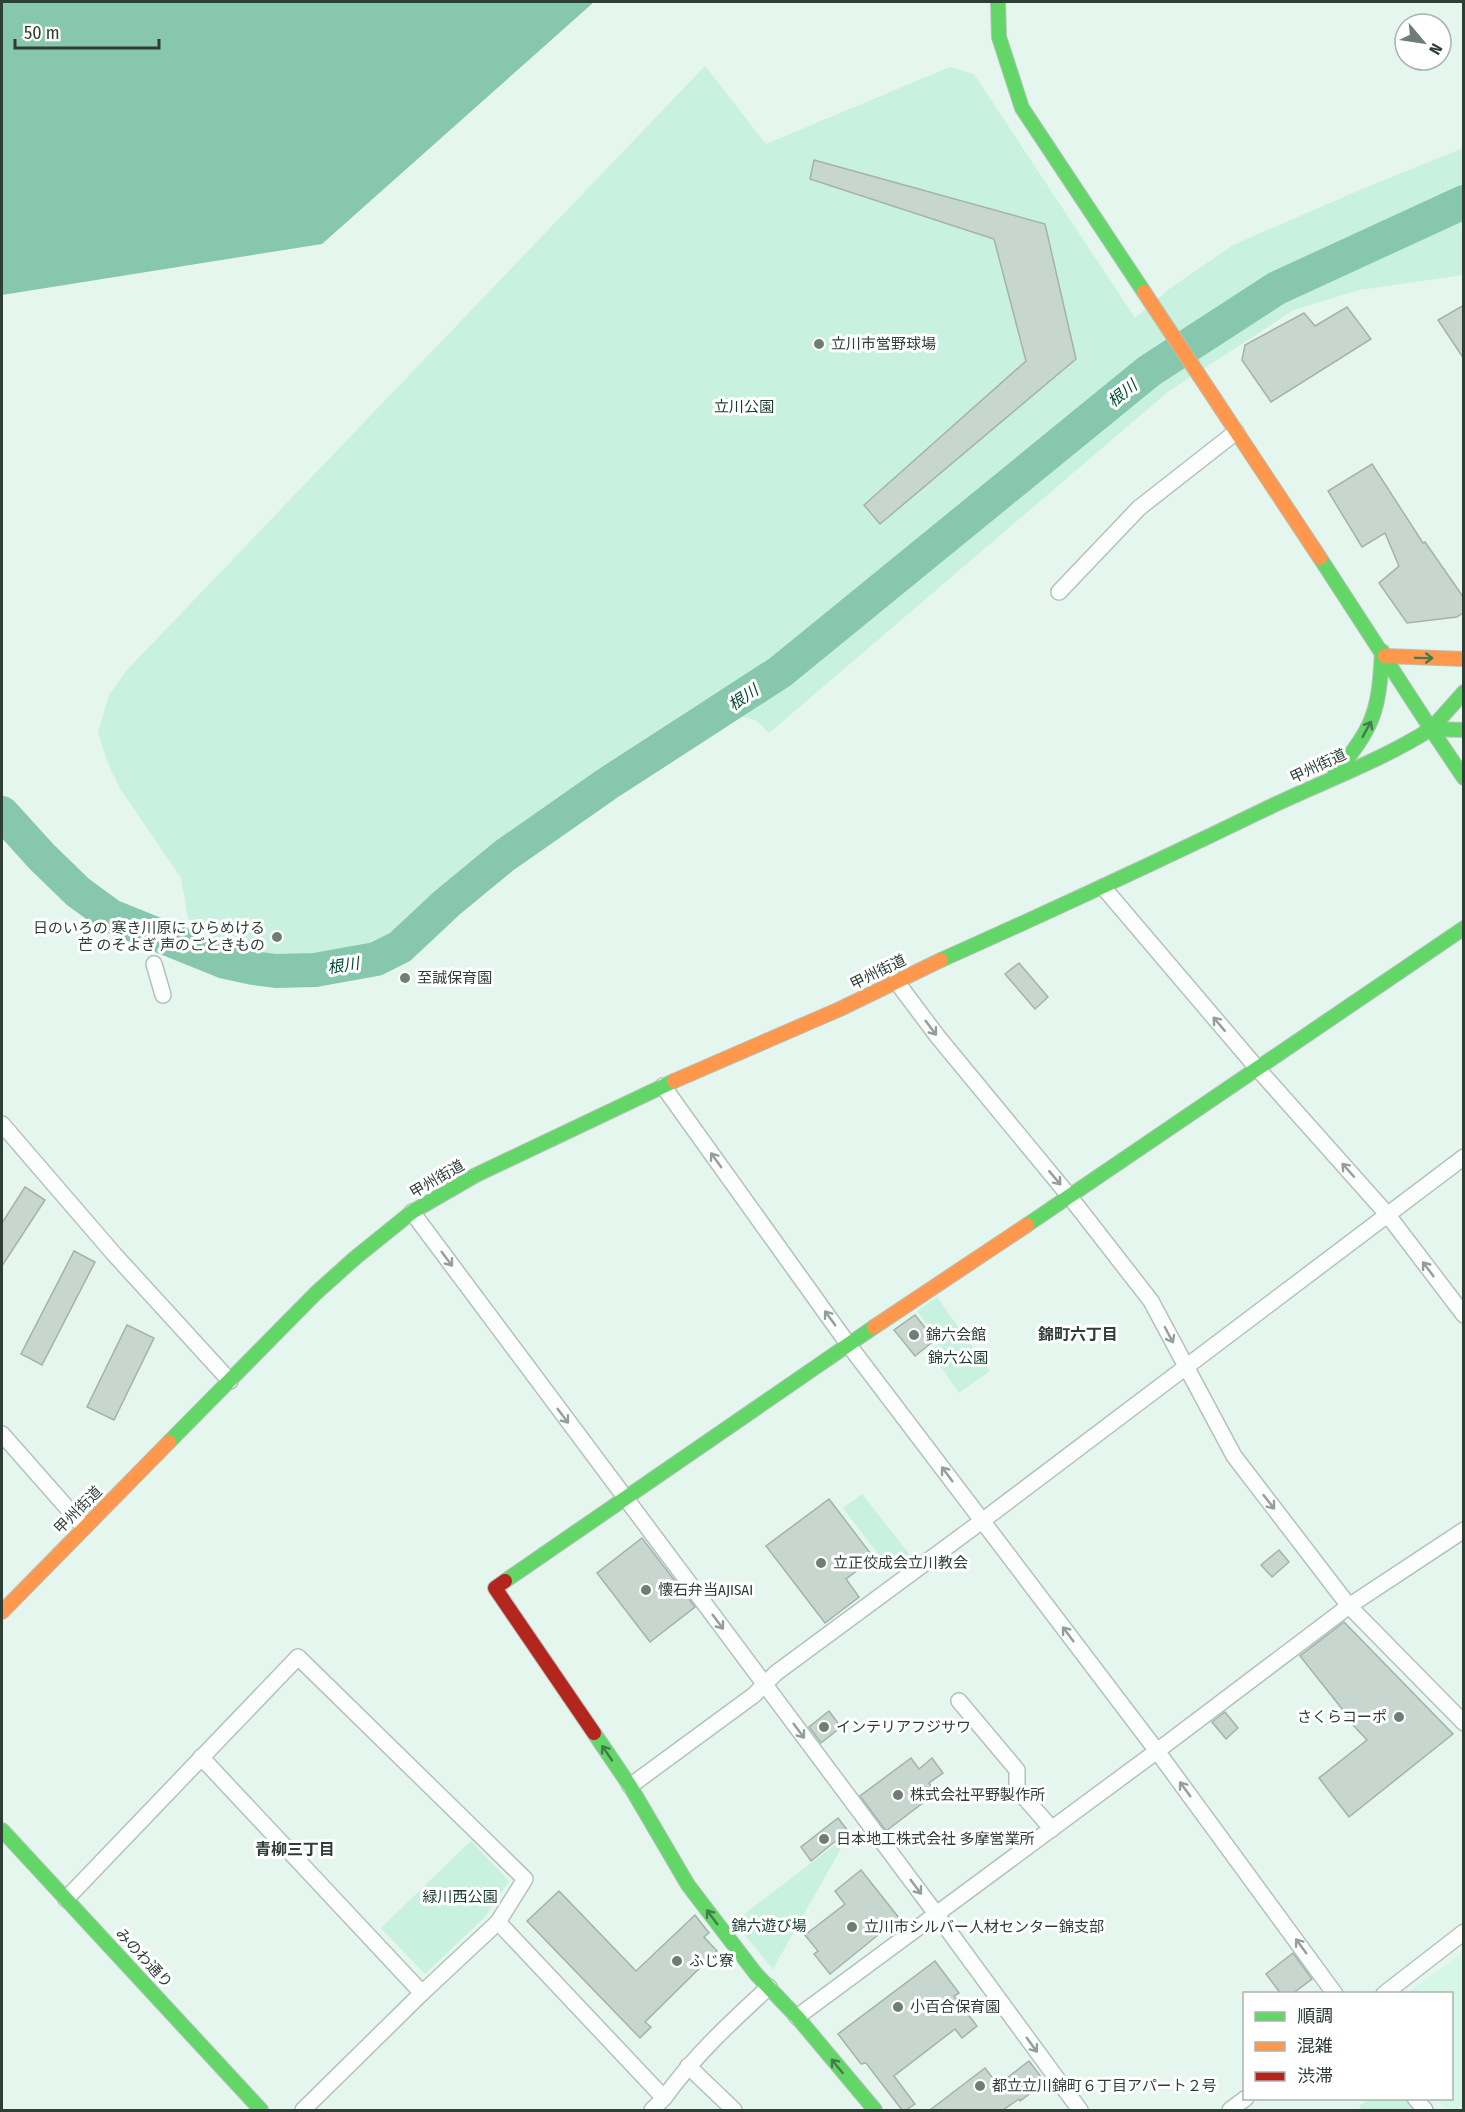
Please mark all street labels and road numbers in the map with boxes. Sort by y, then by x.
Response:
street label: 甲州街道 [1287,745,1349,787]
street label: 甲州街道 [847,951,909,993]
street label: 甲州街道 [407,1156,467,1202]
street label: 甲州街道 [50,1482,106,1538]
street label: みのわ通り [112,1924,176,1992]

